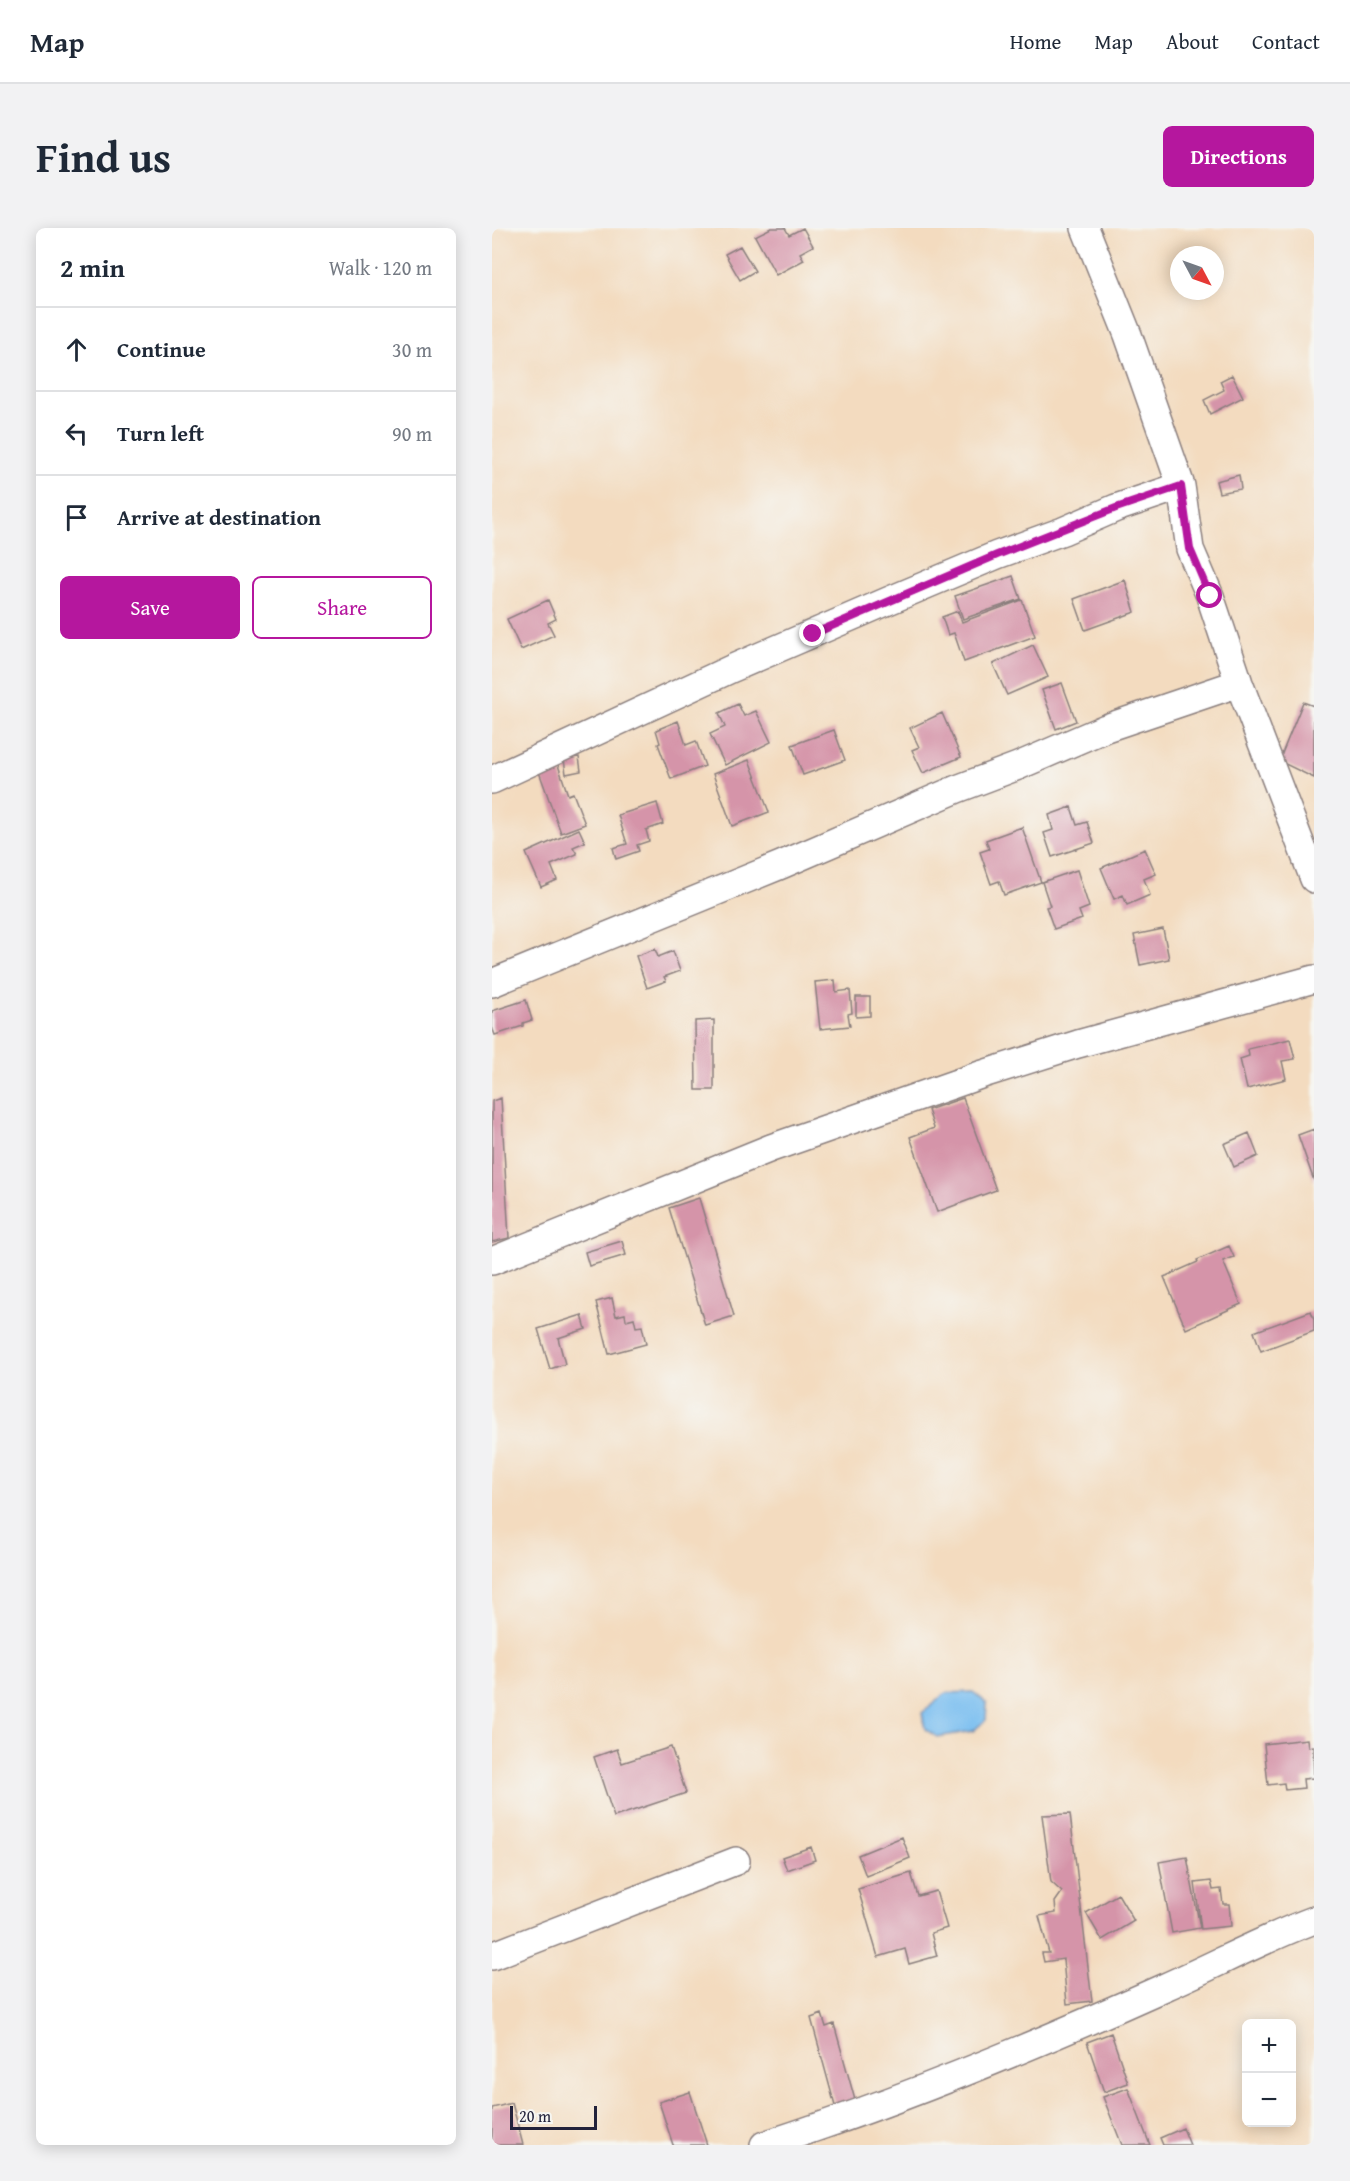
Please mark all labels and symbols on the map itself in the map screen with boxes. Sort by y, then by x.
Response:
north arrow [1170,246,1224,300]
route start [1196,582,1222,608]
route end [799,620,825,646]
scale bar [510,2103,597,2130]

